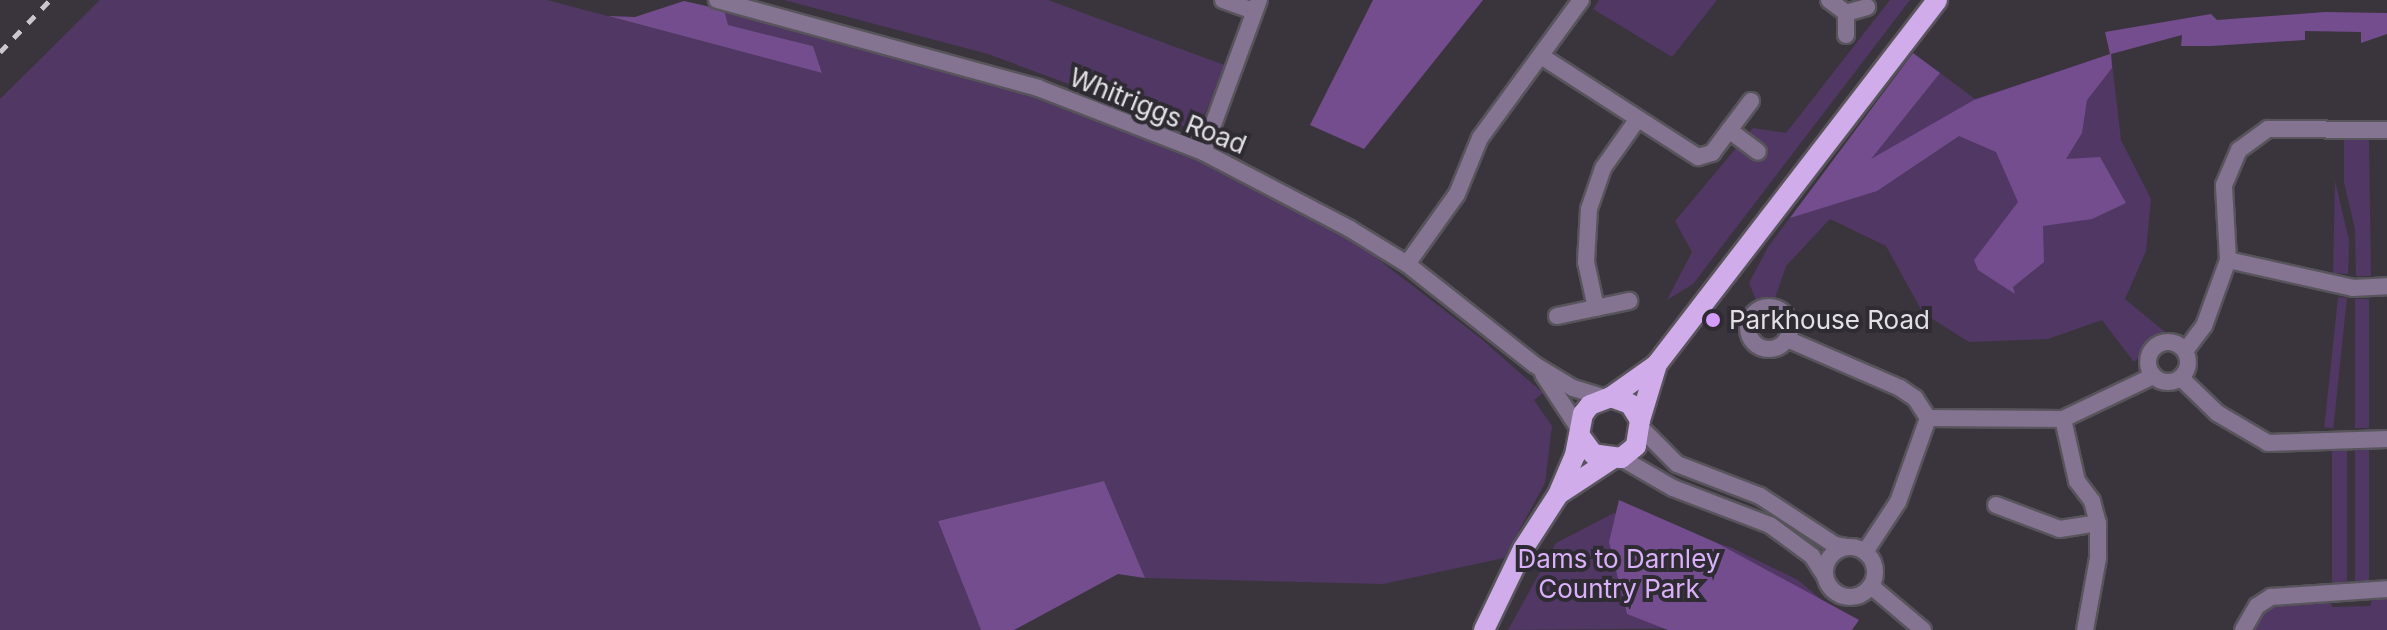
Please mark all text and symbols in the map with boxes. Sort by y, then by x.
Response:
street label: Whitriggs Road [1065,61,1251,161]
place label: Parkhouse Road [1729,304,1930,336]
marker: Parkhouse Road [1704,311,1722,329]
park label: Dams to Darnley Country Park [1518,543,1720,604]

